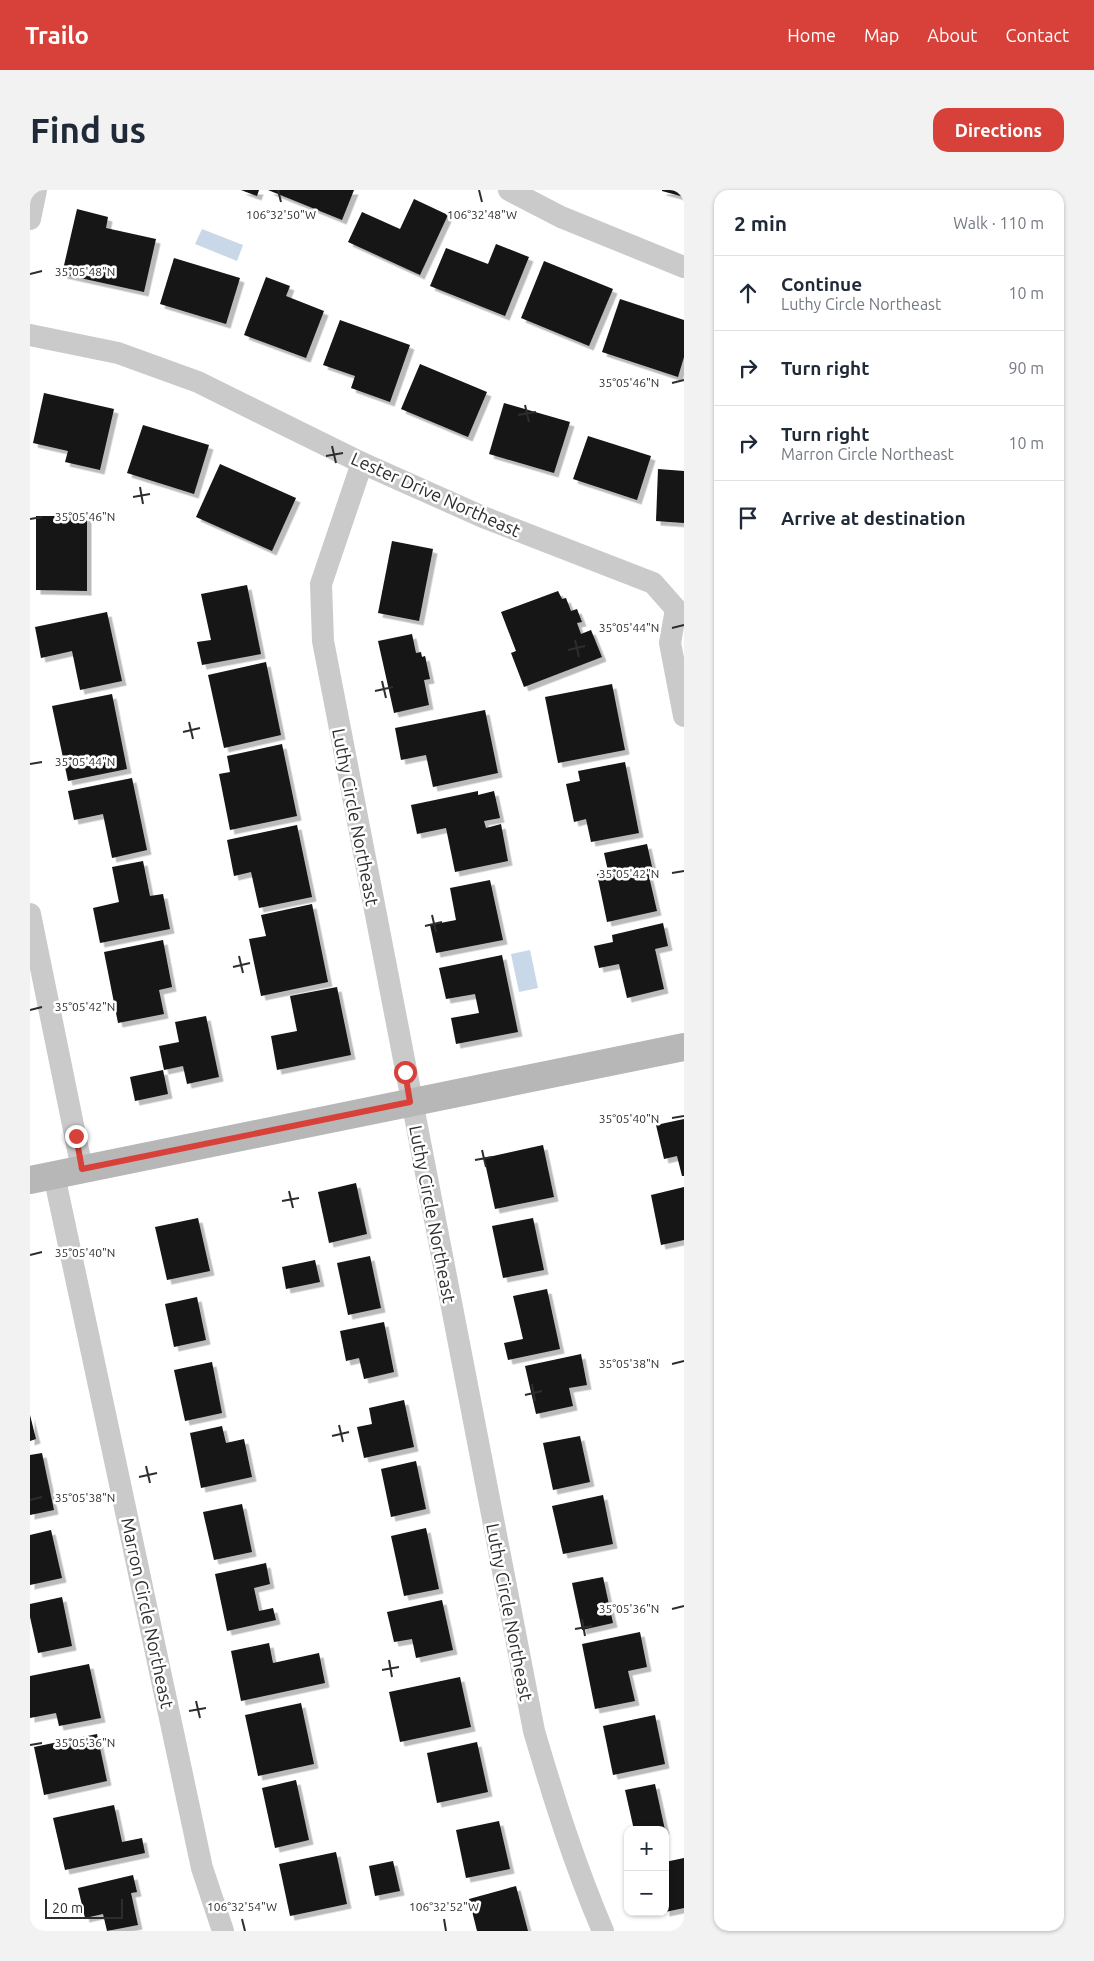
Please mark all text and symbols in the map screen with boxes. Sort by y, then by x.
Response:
text: Trailo [25,22,89,49]
text: Home [787,25,836,45]
text: Map [864,25,899,45]
text: About [927,25,977,45]
text: Contact [1005,25,1069,45]
button: Directions [933,108,1064,152]
text: Find us [30,110,146,150]
text: 106°32'50"W [246,208,316,221]
text: 106°32'48"W [447,208,517,221]
text: 2 min [734,211,787,235]
text: Walk · 110 m [953,214,1044,232]
text: 35°05'48"N [55,265,115,278]
text: Continue [781,273,862,295]
icon: ahead [734,279,762,307]
text: 10 m [1008,284,1044,302]
text: Luthy Circle Northeast [781,295,941,313]
icon: right [734,354,762,382]
text: Turn right [781,357,869,379]
text: 90 m [1008,359,1044,377]
text: 35°05'46"N [599,376,659,389]
text: Turn right [781,423,869,445]
icon: right [734,429,762,457]
text: 10 m [1008,434,1044,452]
text: Marron Circle Northeast [781,445,954,463]
street label: Lester Drive Northeast [348,448,524,540]
icon: arrive [734,504,762,532]
text: Arrive at destination [781,507,966,529]
text: 35°05'46"N [55,510,115,523]
text: 35°05'44"N [599,621,659,634]
street label: Luthy Circle Northeast [329,727,383,907]
text: 35°05'44"N [55,755,115,768]
text: 35°05'42"N [599,867,659,880]
text: 35°05'42"N [55,1000,115,1013]
route start [394,1061,417,1084]
text: 35°05'40"N [599,1112,659,1125]
street label: Luthy Circle Northeast [406,1124,460,1304]
route end [65,1125,88,1148]
text: 35°05'40"N [55,1246,115,1259]
text: 35°05'38"N [599,1357,659,1370]
text: 35°05'38"N [55,1491,115,1504]
street label: Marron Circle Northeast [118,1516,178,1710]
street label: Luthy Circle Northeast [483,1522,537,1702]
text: 35°05'36"N [599,1602,659,1615]
text: 35°05'36"N [55,1736,115,1749]
map controls [624,1826,669,1916]
button: + [624,1826,669,1871]
button: − [624,1871,669,1916]
scale bar [45,1896,122,1919]
text: 20 m [52,1900,83,1916]
text: 106°32'54"W [207,1900,277,1913]
text: 106°32'52"W [409,1900,479,1913]

